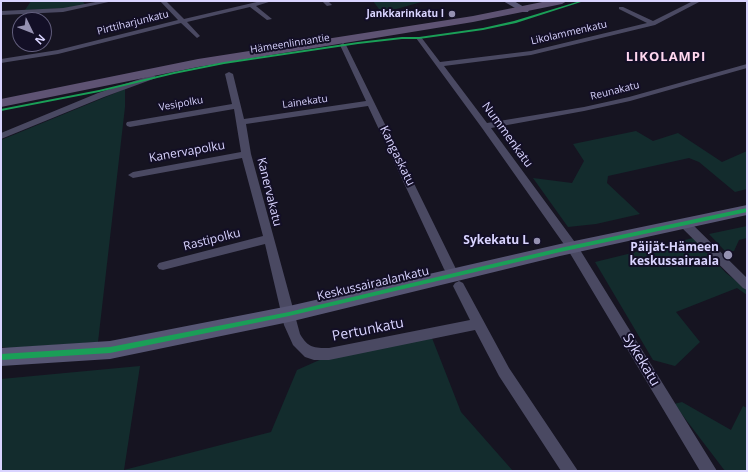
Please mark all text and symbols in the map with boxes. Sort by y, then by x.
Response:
street label: Pirttiharjunkatu [96,8,170,38]
place label: Jankkarinkatu I [366,8,444,20]
marker: Jankkarinkatu I [447,9,457,19]
north arrow [12,12,52,52]
street label: Likolammenkatu [530,18,608,48]
text: N [32,31,49,48]
street label: Hämeenlinnantie [249,32,331,56]
district label: LIKOLAMPI [626,49,706,65]
street label: Reunakatu [589,79,641,103]
street label: Lainekatu [282,93,328,111]
street label: Vesipolku [158,94,204,114]
street label: Nummenkatu [478,99,536,171]
street label: Kangaskatu [376,124,418,188]
street label: Kanervapolku [148,138,226,166]
street label: Kanervakatu [254,156,284,228]
street label: Rastipolku [182,226,242,254]
place label: Sykekatu L [463,234,529,248]
marker: Sykekatu L [532,236,542,246]
place label: Päijät-Hämeen keskussairaala [629,241,719,269]
marker: Päijät-Hämeen keskussairaala [722,249,734,261]
street label: Keskussairaalankatu [316,264,430,304]
street label: Pertunkatu [331,315,405,345]
street label: Sykekatu [619,331,663,389]

